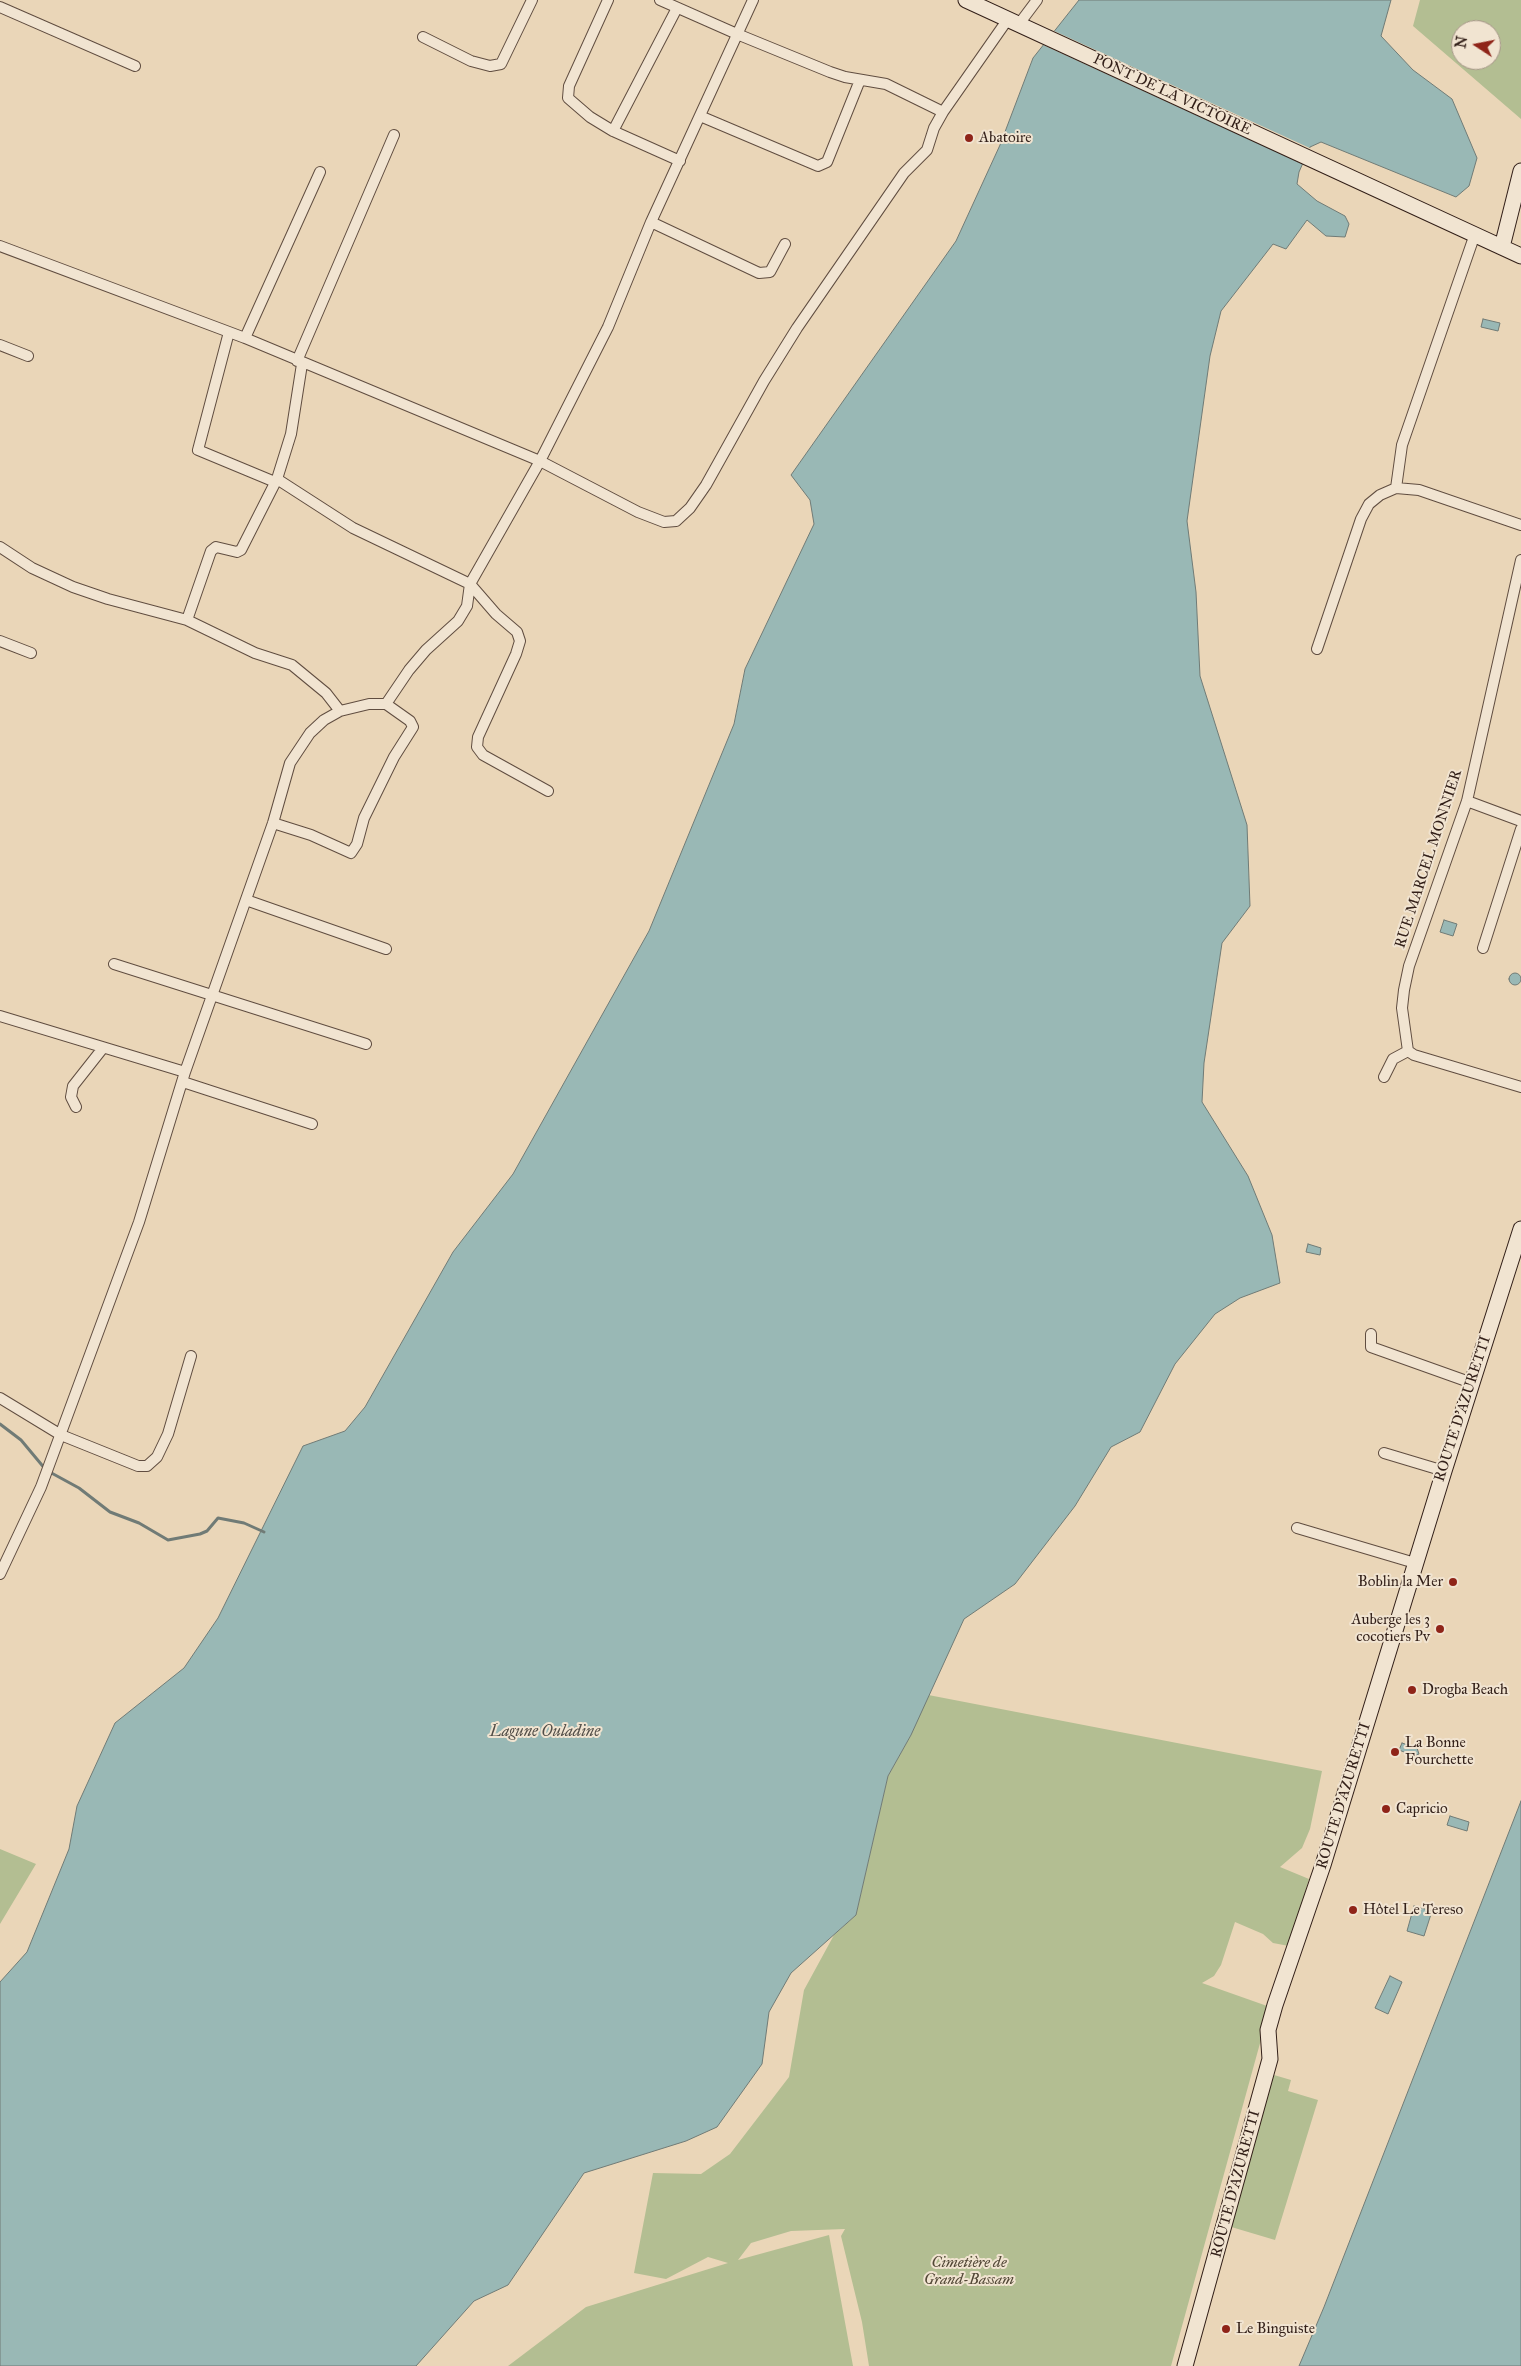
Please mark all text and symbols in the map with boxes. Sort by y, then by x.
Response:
north arrow [1451,20,1501,70]
text: N [1452,35,1471,50]
street label: PONT DE LA VICTOIRE [1090,50,1254,140]
place label: Abatoire [979,129,1032,147]
marker: Abatoire [963,132,975,144]
street label: RUE MARCEL MONNIER [1392,767,1466,951]
street label: ROUTE D'AZURETTI [1431,1334,1495,1484]
place label: Boblin la Mer [1358,1573,1443,1591]
marker: Boblin la Mer [1447,1576,1459,1588]
place label: Auberge les 3 cocotiers Pv [1351,1611,1430,1646]
marker: Auberge les 3 cocotiers Pv [1434,1623,1446,1635]
place label: Drogba Beach [1422,1681,1508,1699]
marker: Drogba Beach [1406,1684,1418,1696]
street label: ROUTE D'AZURETTI [1313,1721,1375,1871]
water label: Lagune Ouladine [490,1722,600,1742]
place label: La Bonne Fourchette [1405,1734,1473,1769]
marker: La Bonne Fourchette [1389,1746,1401,1758]
place label: Capricio [1396,1800,1448,1818]
marker: Capricio [1380,1803,1392,1815]
place label: Hôtel Le Tereso [1363,1901,1463,1919]
marker: Hôtel Le Tereso [1347,1904,1359,1916]
street label: ROUTE D'AZURETTI [1208,2108,1264,2260]
park label: Cimetière de Grand-Bassam [924,2254,1014,2289]
place label: Le Binguiste [1236,2320,1315,2338]
marker: Le Binguiste [1220,2323,1232,2335]

